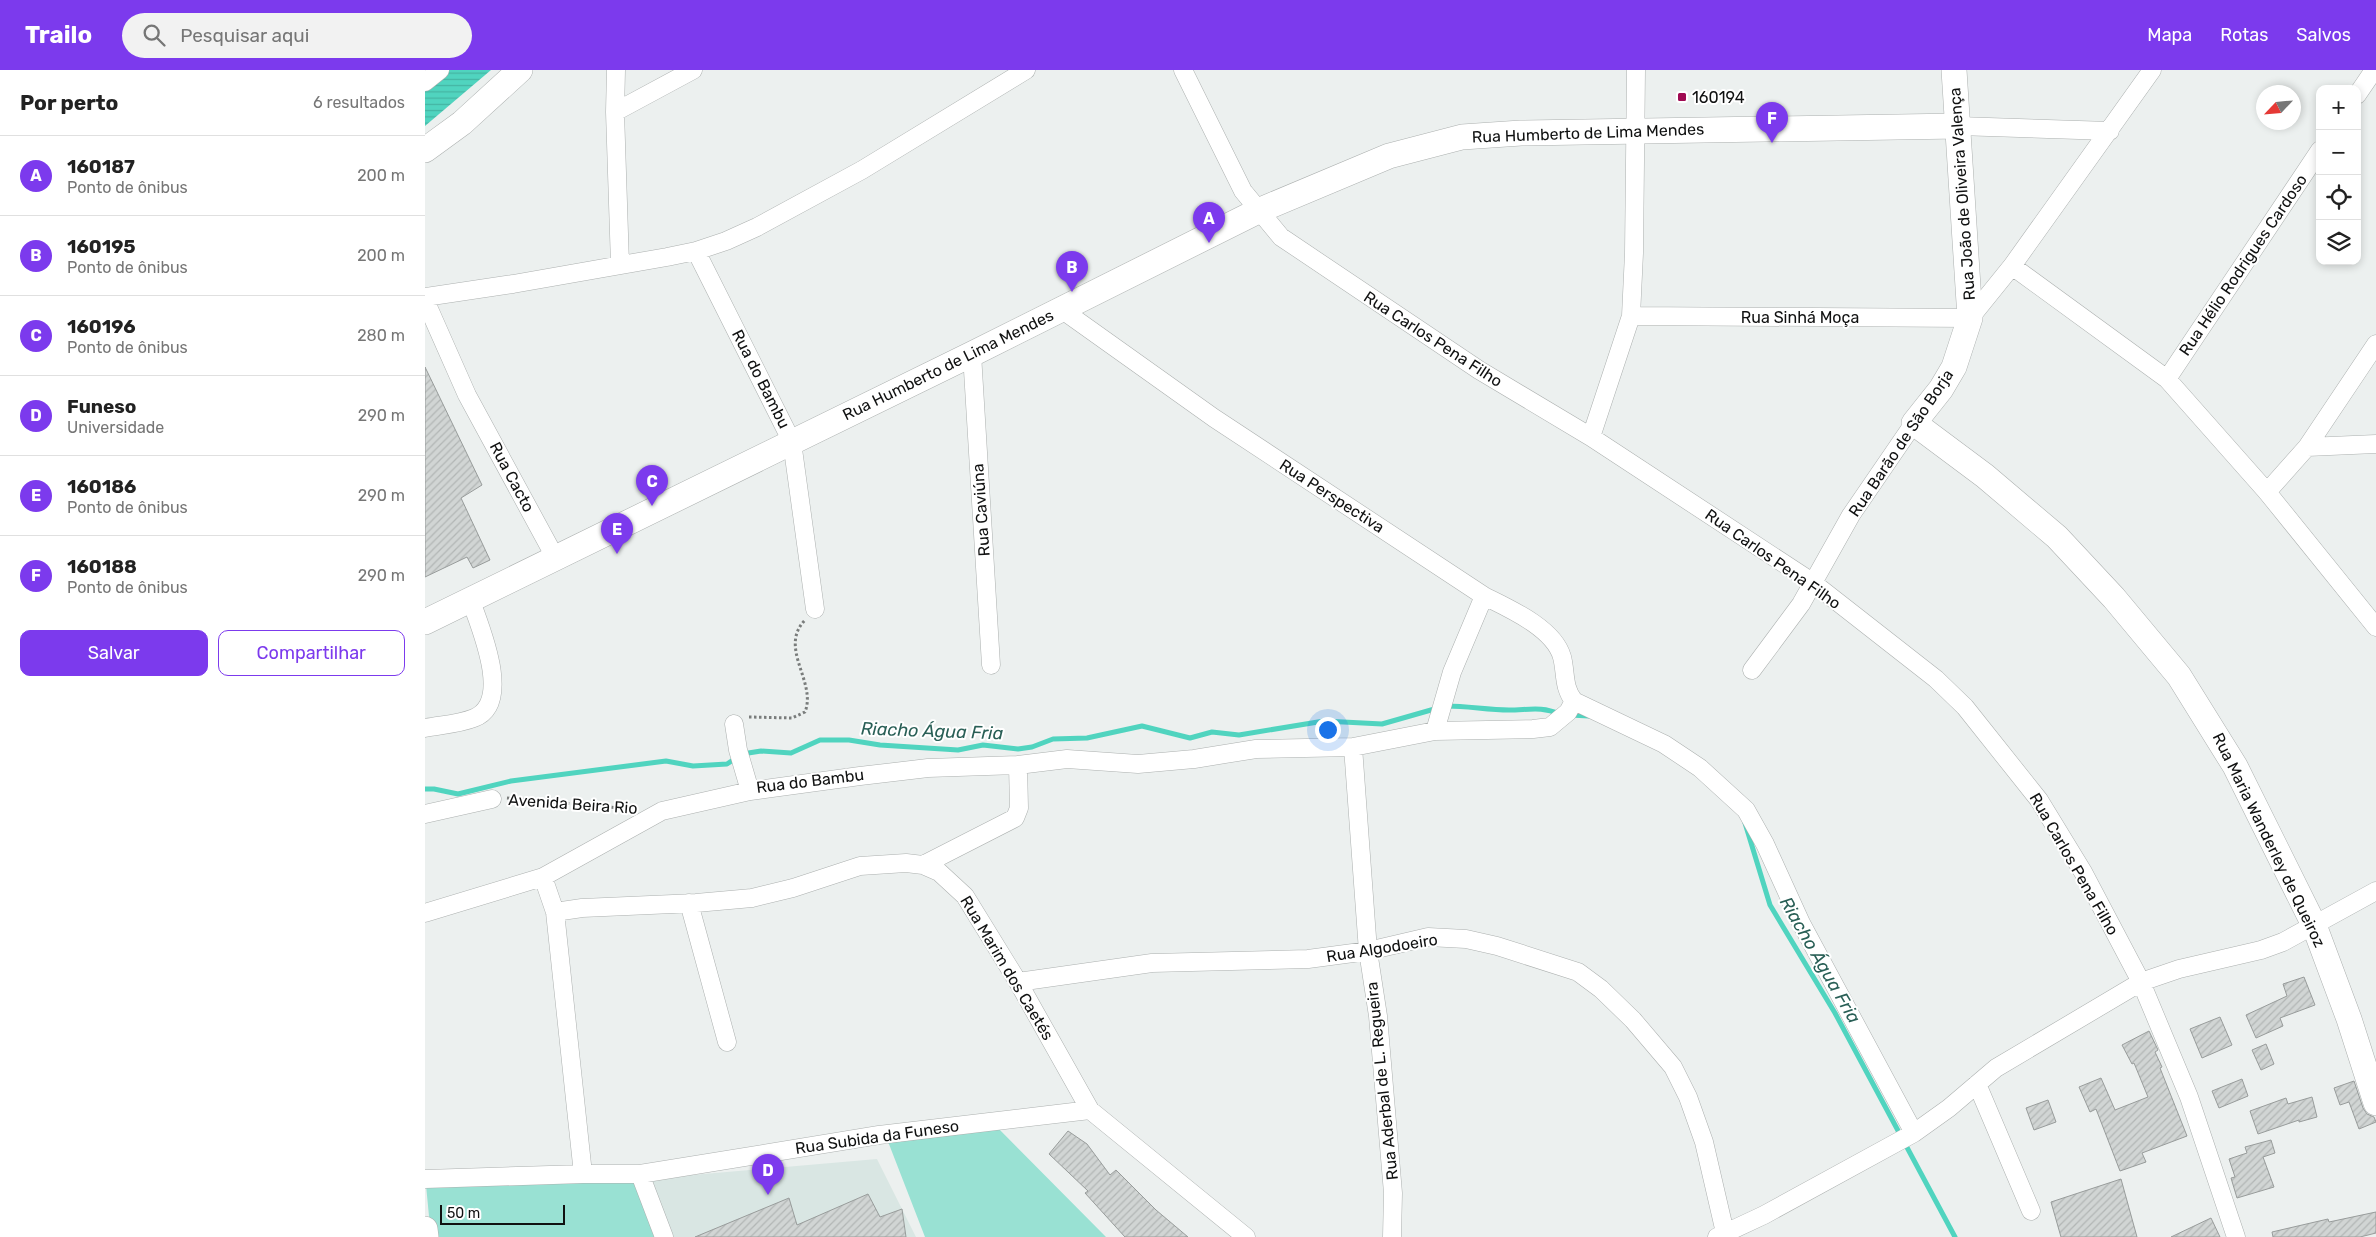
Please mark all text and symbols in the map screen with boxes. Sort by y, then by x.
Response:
search box [122,13,472,58]
text: Trailo [25,21,92,49]
icon: search [140,21,168,49]
text: Pesquisar aqui [180,24,309,47]
text: Mapa [2147,24,2192,46]
text: Rotas [2220,24,2268,46]
text: Salvos [2296,24,2351,46]
north arrow [2256,85,2301,130]
map controls [2316,85,2361,265]
button: + [2316,85,2361,130]
street label: Rua João de Oliveira Valença [1945,87,1979,301]
place label: 160194 [1692,88,1745,107]
text: Por perto [20,90,118,115]
marker: 160194 [1676,91,1688,103]
text: 6 resultados [313,93,405,112]
pin: F [1756,102,1788,143]
street label: Rua Humberto de Lima Mendes [1472,119,1704,147]
button: − [2316,130,2361,175]
text: 160187 [67,155,135,178]
text: A [30,166,42,185]
text: 200 m [357,166,405,185]
street label: Rua Hélio Rodrigues Cardoso [2175,171,2311,359]
button: locate [2316,175,2361,220]
text: Ponto de ônibus [67,178,188,197]
pin: A [1193,202,1225,243]
button: layers [2316,220,2361,265]
text: 160195 [67,235,136,258]
text: B [30,246,42,265]
text: 200 m [357,246,405,265]
pin: B [1056,251,1088,292]
text: Ponto de ônibus [67,258,188,277]
street label: Rua Carlos Pena Filho [1360,287,1506,391]
street label: Rua Humberto de Lima Mendes [839,306,1057,424]
street label: Rua Sinhá Moça [1741,308,1859,327]
text: 160196 [67,315,136,338]
text: C [30,326,42,345]
text: 280 m [357,326,405,345]
street label: Rua do Bambu [728,326,794,432]
text: Ponto de ônibus [67,338,188,357]
street label: Rua Barão de São Borja [1845,366,1957,520]
text: Funeso [67,395,136,418]
text: D [30,406,42,425]
text: 290 m [358,406,405,425]
text: Universidade [67,418,164,437]
street label: Rua Cacto [486,439,538,515]
street label: Rua Perspectiva [1276,455,1388,537]
street label: Rua Caviúna [968,463,994,557]
pin: C [636,465,668,506]
text: 160186 [67,475,136,498]
text: E [31,486,41,505]
text: 290 m [358,486,405,505]
text: Ponto de ônibus [67,498,188,517]
street label: Rua Carlos Pena Filho [1702,505,1844,613]
pin: E [601,513,633,554]
text: 160188 [67,555,137,578]
text: F [31,566,41,585]
text: 290 m [358,566,405,585]
text: Ponto de ônibus [67,578,188,597]
button: Salvar [20,630,208,676]
button: Compartilhar [218,630,405,676]
your location [1315,717,1341,743]
water label: Riacho Água Fria [860,718,1004,744]
street label: Rua Maria Wanderley de Queiroz [2209,730,2329,950]
street label: Rua do Bambu [755,765,865,797]
street label: Rua Carlos Pena Filho [2025,789,2123,939]
street label: Avenida Beira Rio [508,790,638,818]
street label: Rua Marim dos Caetés [956,892,1058,1044]
water label: Riacho Água Fria [1775,893,1865,1028]
street label: Rua Algodoeiro [1325,930,1439,966]
street label: Rua Aderbal de L. Regueira [1362,981,1402,1181]
street label: Rua Subida da Funeso [794,1116,960,1158]
pin: D [752,1154,784,1195]
scale bar [440,1202,565,1225]
text: 50 m [447,1205,480,1222]

